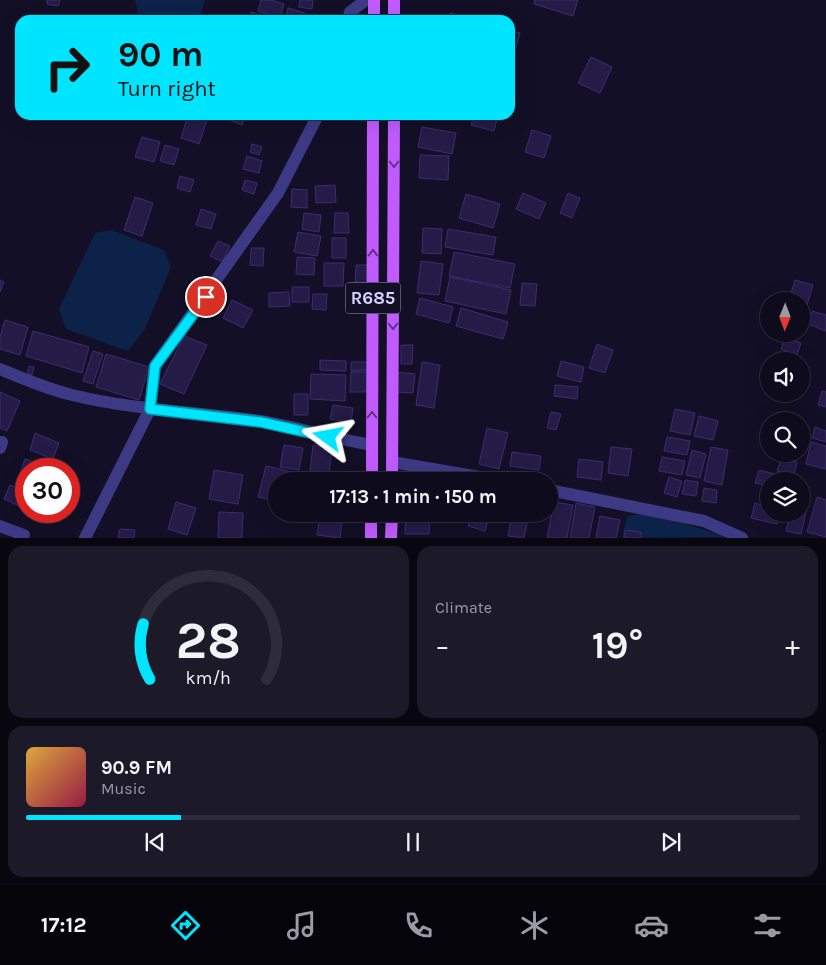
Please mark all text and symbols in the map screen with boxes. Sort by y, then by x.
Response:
text: 90 m [118,34,204,75]
icon: right [35,35,100,100]
text: Turn right [118,76,216,102]
one-way arrow [388,160,399,168]
one-way arrow [368,248,378,256]
pin [185,276,227,318]
road number: R685 [346,282,400,314]
icon: arrive [192,283,220,311]
north arrow [760,292,810,342]
map controls [760,292,810,522]
one-way arrow [388,322,398,330]
button: sound [760,352,810,402]
position arrow [301,410,353,462]
one-way arrow [367,411,378,419]
button: search [760,412,810,462]
speed limit sign: 30 [15,458,80,523]
button: layers [760,472,810,522]
text: 17:13 · 1 min · 150 m [329,486,497,508]
text: Climate [435,598,492,617]
text: 28 [176,610,241,671]
text: 19° [592,623,643,668]
text: − [435,629,450,662]
text: + [785,629,800,662]
text: km/h [186,668,231,689]
text: 90.9 FM [101,757,172,779]
text: Music [101,779,146,798]
icon: previous [141,828,169,856]
icon: pause [399,828,427,856]
icon: next [657,828,685,856]
icon: directions [168,908,203,943]
icon: music [284,908,319,943]
icon: phone [401,908,436,943]
icon: climate [517,908,552,943]
icon: car [634,908,669,943]
icon: filters [750,908,785,943]
text: 17:12 [41,912,87,938]

